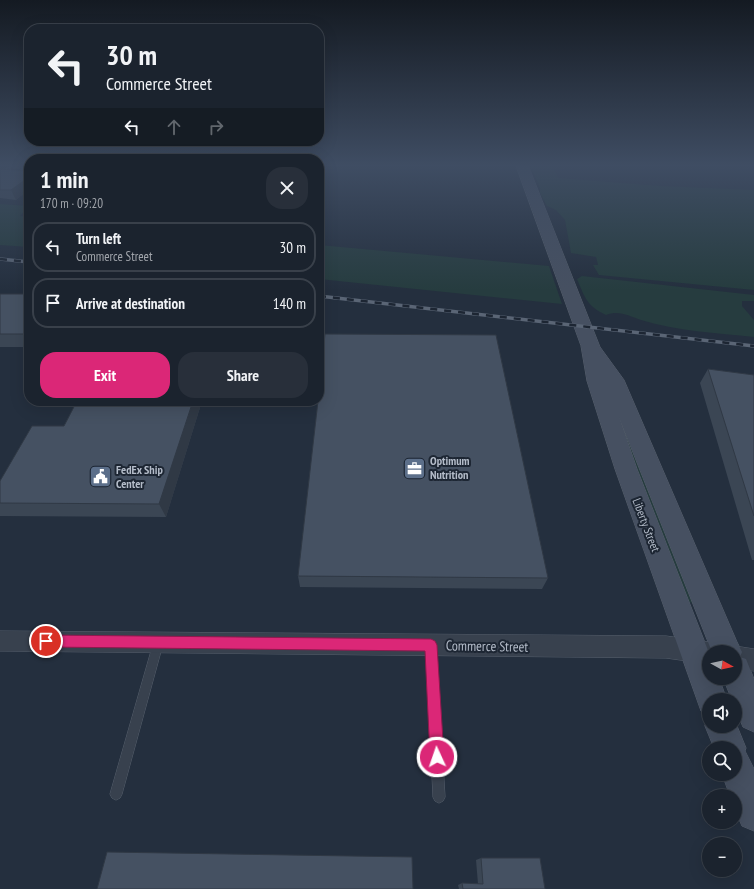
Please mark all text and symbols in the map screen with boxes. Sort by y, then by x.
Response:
text: 30 m [106,36,157,73]
icon: left [40,40,92,92]
text: Commerce Street [106,72,212,95]
icon: left [121,116,143,138]
icon: ahead [163,116,185,138]
icon: right [205,116,227,138]
text: 1 min [40,164,88,195]
button: close [266,167,308,209]
text: 170 m · 09:20 [40,195,103,212]
text: Turn left [76,229,121,248]
icon: left [42,236,64,258]
text: 30 m [280,238,306,257]
text: Commerce Street [76,248,153,265]
icon: arrive [42,292,64,314]
text: Arrive at destination [76,294,185,313]
text: 140 m [273,294,306,313]
button: Exit [40,352,170,398]
button: Share [178,352,308,398]
place label: Optimum Nutrition [430,453,470,482]
office icon: Optimum Nutrition [402,455,428,481]
place label: FedEx Ship Center [116,462,163,491]
public building icon: FedEx Ship Center [87,464,113,490]
street label: Liberty Street [629,496,664,554]
pin [29,624,63,658]
icon: arrive [35,630,57,652]
street label: Commerce Street [446,636,528,656]
north arrow [702,645,742,685]
map controls [702,645,742,877]
button: sound [702,693,742,733]
position arrow [416,736,458,778]
button: search [702,741,742,781]
button: + [702,789,742,829]
button: − [702,837,742,877]

